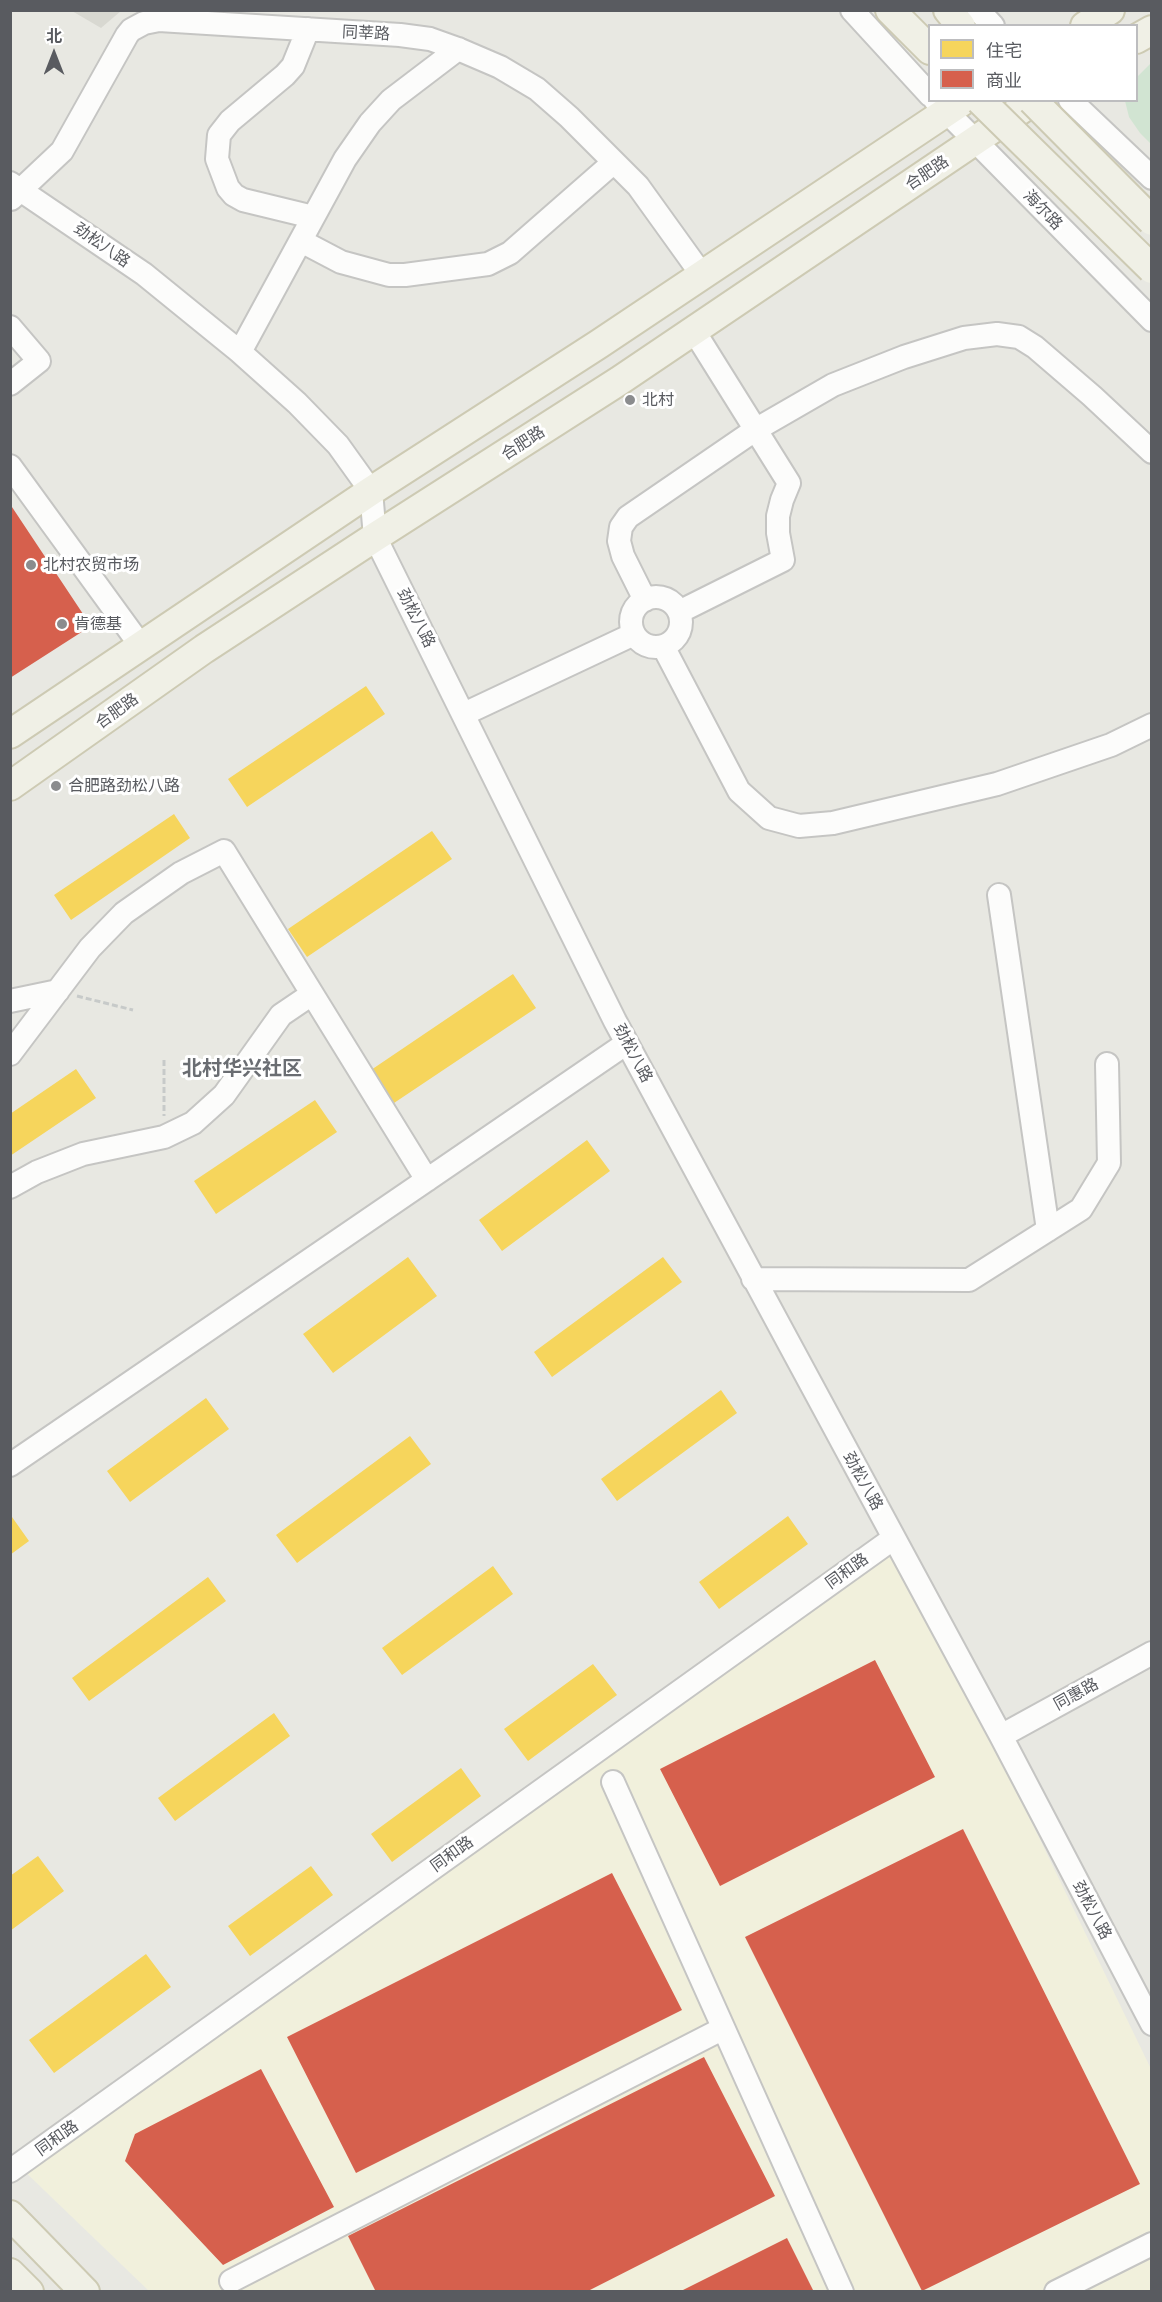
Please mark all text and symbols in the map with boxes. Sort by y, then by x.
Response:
street label: 同莘路 [342,22,390,44]
north arrow [24,24,84,84]
legend [928,24,1138,102]
text: 北 [46,26,62,45]
text: 住宅 [986,39,1022,61]
text: 商业 [986,69,1022,91]
street label: 合肥路 [902,152,952,194]
street label: 海尔路 [1019,186,1067,234]
street label: 劲松八路 [70,219,134,271]
place label: 北村 [642,390,674,410]
marker: 北村 [623,393,637,407]
street label: 合肥路 [498,422,548,464]
place label: 北村农贸市场 [43,555,139,575]
marker: 北村农贸市场 [24,558,38,572]
street label: 劲松八路 [393,585,439,651]
place label: 肯德基 [74,614,122,634]
marker: 肯德基 [55,617,69,631]
street label: 合肥路 [92,689,142,733]
place label: 合肥路劲松八路 [68,776,180,796]
marker: 合肥路劲松八路 [49,779,63,793]
street label: 劲松八路 [610,1020,656,1086]
district label: 北村华兴社区 [182,1057,302,1081]
street label: 劲松八路 [839,1448,887,1514]
street label: 同和路 [822,1549,872,1593]
street label: 同惠路 [1050,1674,1102,1714]
street label: 同和路 [427,1832,477,1876]
street label: 劲松八路 [1069,1877,1115,1943]
street label: 同和路 [32,2116,82,2160]

